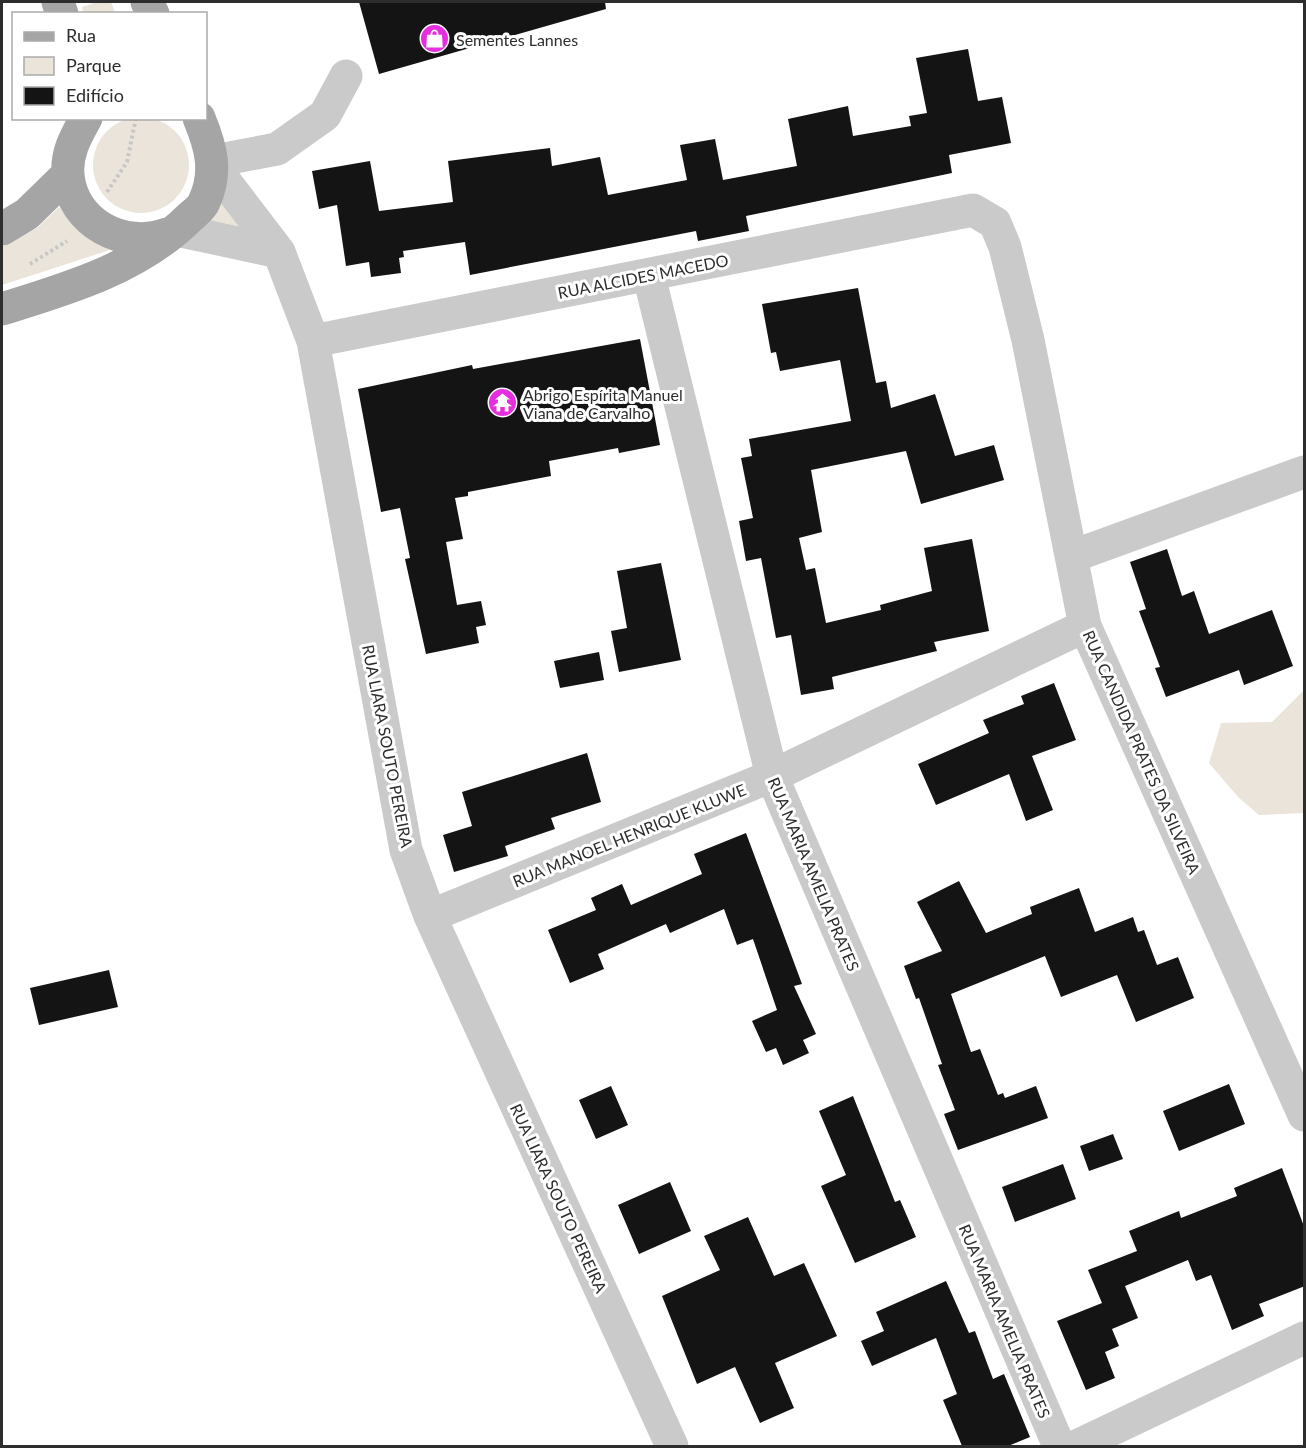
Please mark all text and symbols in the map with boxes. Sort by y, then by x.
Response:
legend [12,12,207,120]
shop icon: Sementes Lannes [419,23,451,55]
text: Rua [66,24,96,46]
place label: Sementes Lannes [456,30,578,49]
text: Parque [66,54,121,76]
text: Edifício [66,84,124,106]
street label: RUA ALCIDES MACEDO [556,250,730,302]
place label: Abrigo Espírita Manuel Viana de Carvalho [523,385,683,422]
temple icon: Abrigo Espírita Manuel Viana de Carvalho [486,387,518,419]
street label: RUA CANDIDA PRATES DA SILVEIRA [1079,627,1205,877]
street label: RUA LIARA SOUTO PEREIRA [359,643,417,849]
street label: RUA MARIA AMELIA PRATES [764,774,864,974]
street label: RUA MANOEL HENRIQUE KLUWE [510,779,748,891]
street label: RUA LIARA SOUTO PEREIRA [507,1100,611,1296]
street label: RUA MARIA AMELIA PRATES [955,1221,1055,1421]

